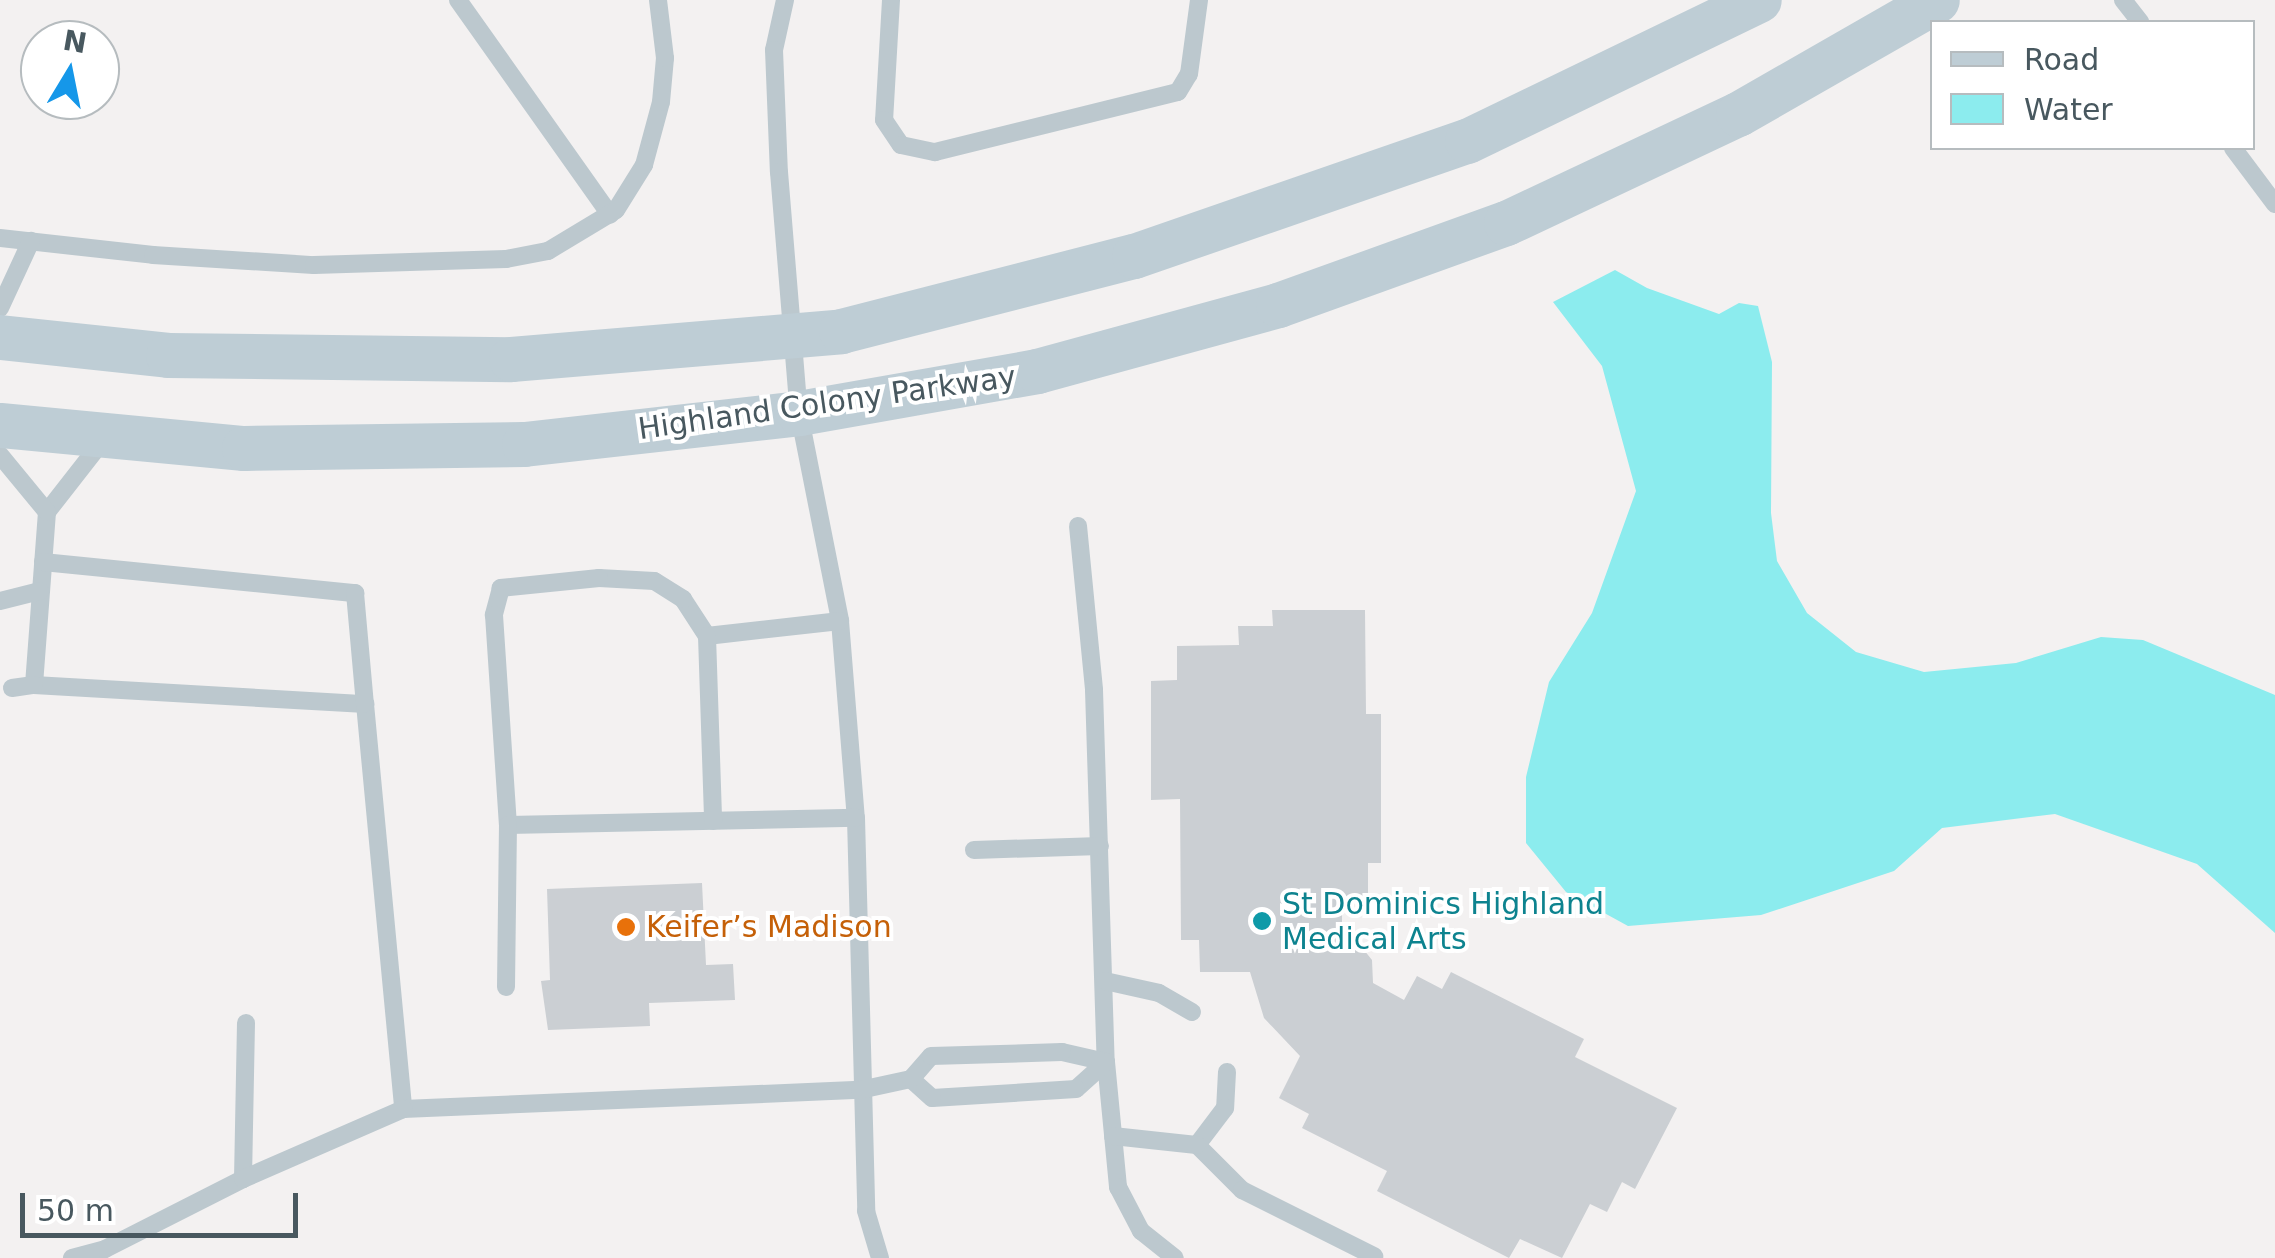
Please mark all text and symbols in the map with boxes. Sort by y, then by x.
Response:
north arrow [20,20,120,120]
legend [1930,20,2255,150]
text: N [61,24,89,60]
text: Road [2024,42,2099,77]
text: Water [2024,92,2113,127]
street label: Highland Colony Parkway [636,359,1018,447]
place label: St Dominics Highland Medical Arts [1282,886,1604,956]
place label: Keifer’s Madison [646,909,892,945]
marker: St Dominics Highland Medical Arts [1251,910,1273,932]
marker: Keifer’s Madison [615,916,637,938]
scale bar [25,1173,302,1235]
text: 50 m [37,1193,114,1228]

